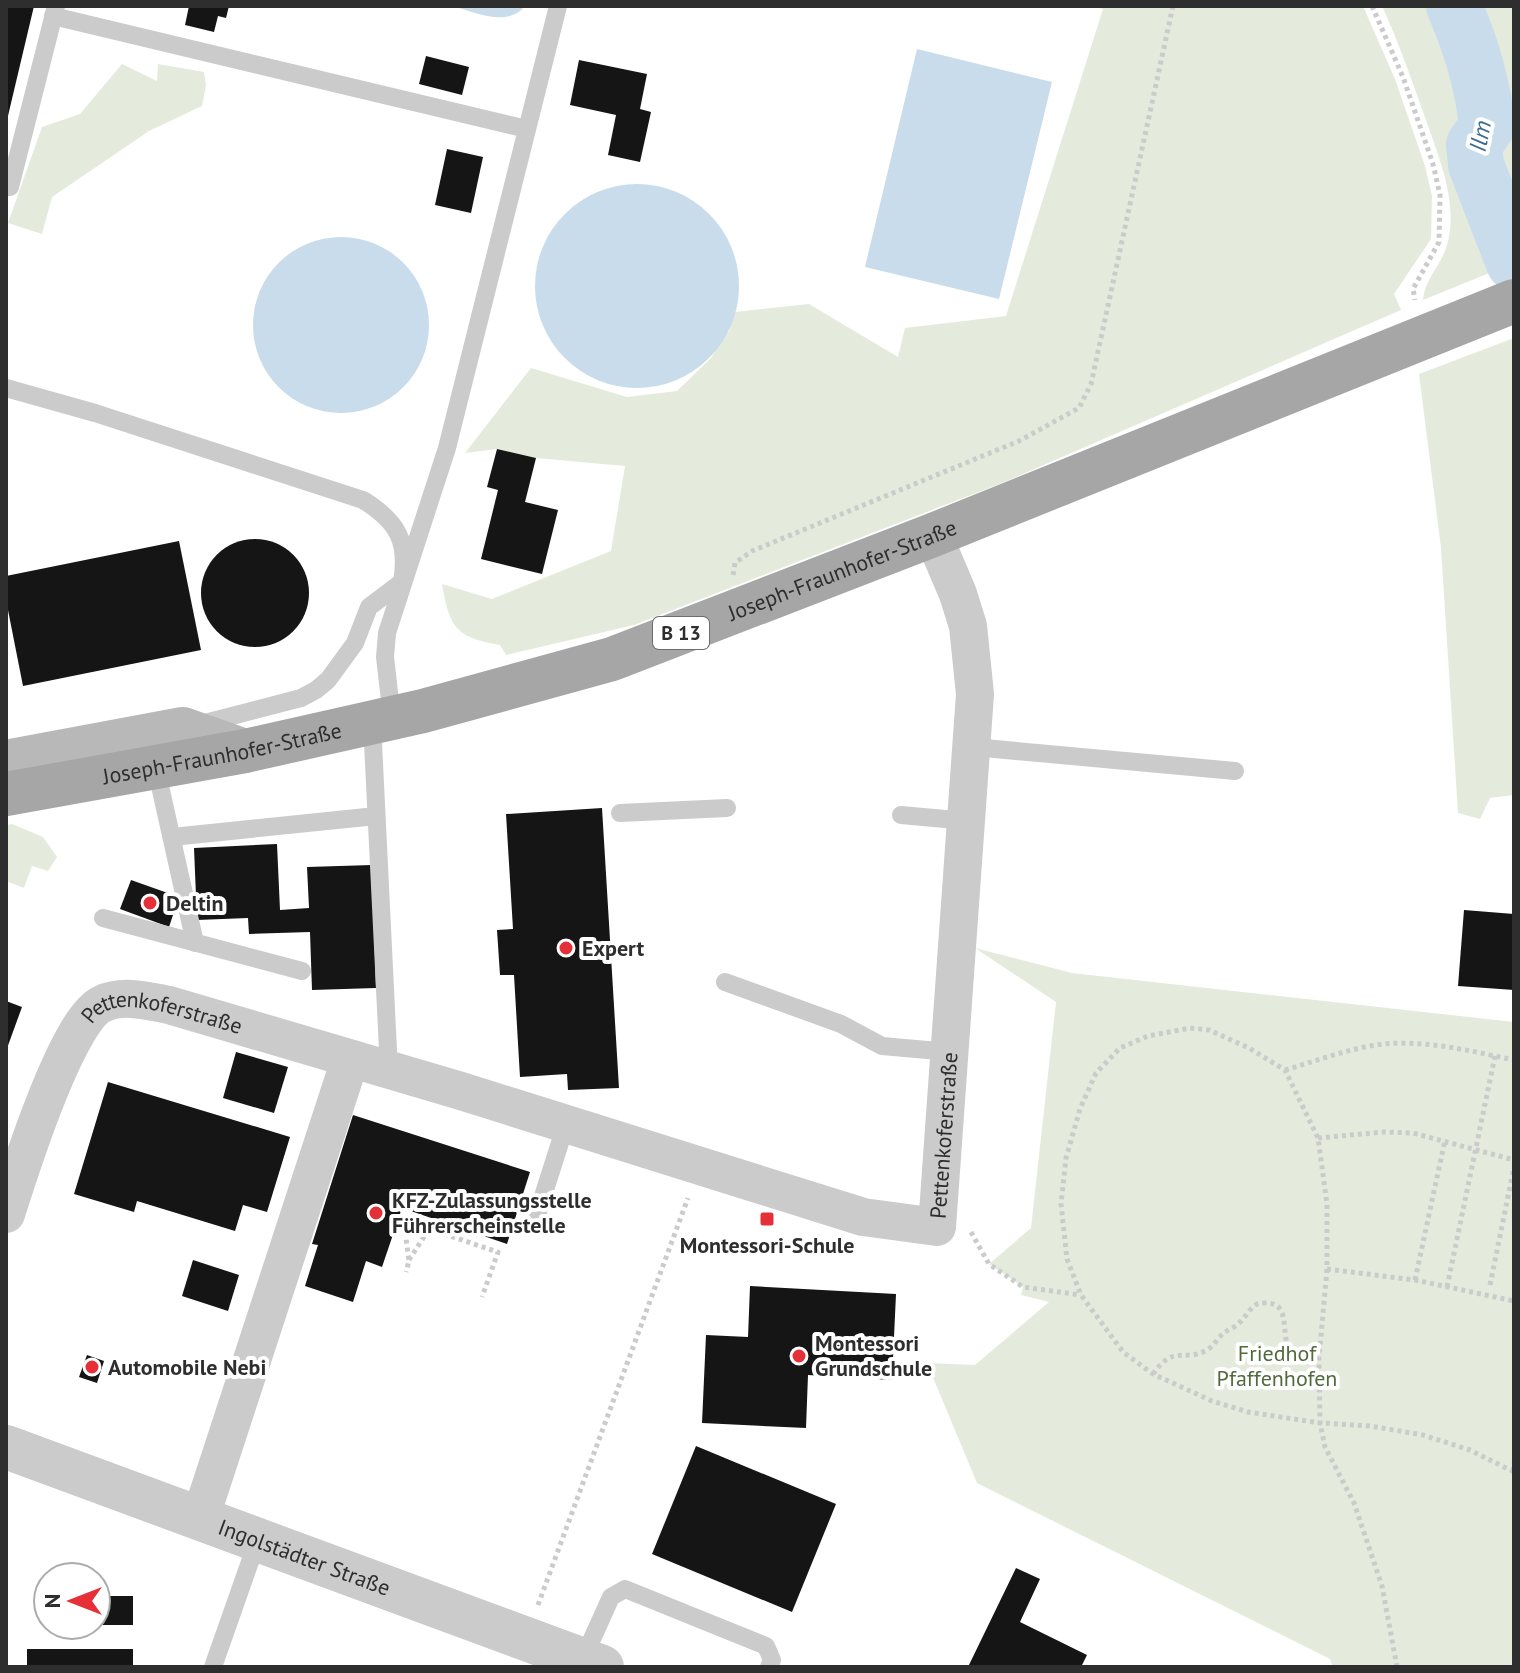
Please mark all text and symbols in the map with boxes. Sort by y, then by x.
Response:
water label: Ilm [1462,118,1498,154]
street label: Joseph-Fraunhofer-Straße [723,513,961,627]
road number: B 13 [653,617,709,649]
street label: Joseph-Fraunhofer-Straße [100,716,344,791]
place label: Deltin [166,889,223,917]
marker: Deltin [141,894,159,912]
place label: Expert [582,934,644,962]
marker: Expert [557,939,575,957]
street label: Pettenkoferstraße [74,985,246,1040]
street label: Pettenkoferstraße [924,1051,963,1220]
place label: KFZ-Zulassungsstelle Führerscheinstelle [392,1186,592,1239]
marker: KFZ-Zulassungsstelle Führerscheinstelle [367,1204,385,1222]
marker: Montessori-Schule [758,1210,776,1228]
place label: Montessori-Schule [680,1231,854,1259]
place label: Montessori Grundschule [815,1329,932,1382]
park label: Friedhof Pfaffenhofen [1217,1339,1337,1392]
marker: Montessori Grundschule [790,1347,808,1365]
place label: Automobile Nebi [108,1353,266,1381]
marker: Automobile Nebi [83,1358,101,1376]
street label: Ingolstädter Straße [214,1513,394,1602]
north arrow [32,1561,112,1641]
text: N [38,1594,66,1608]

